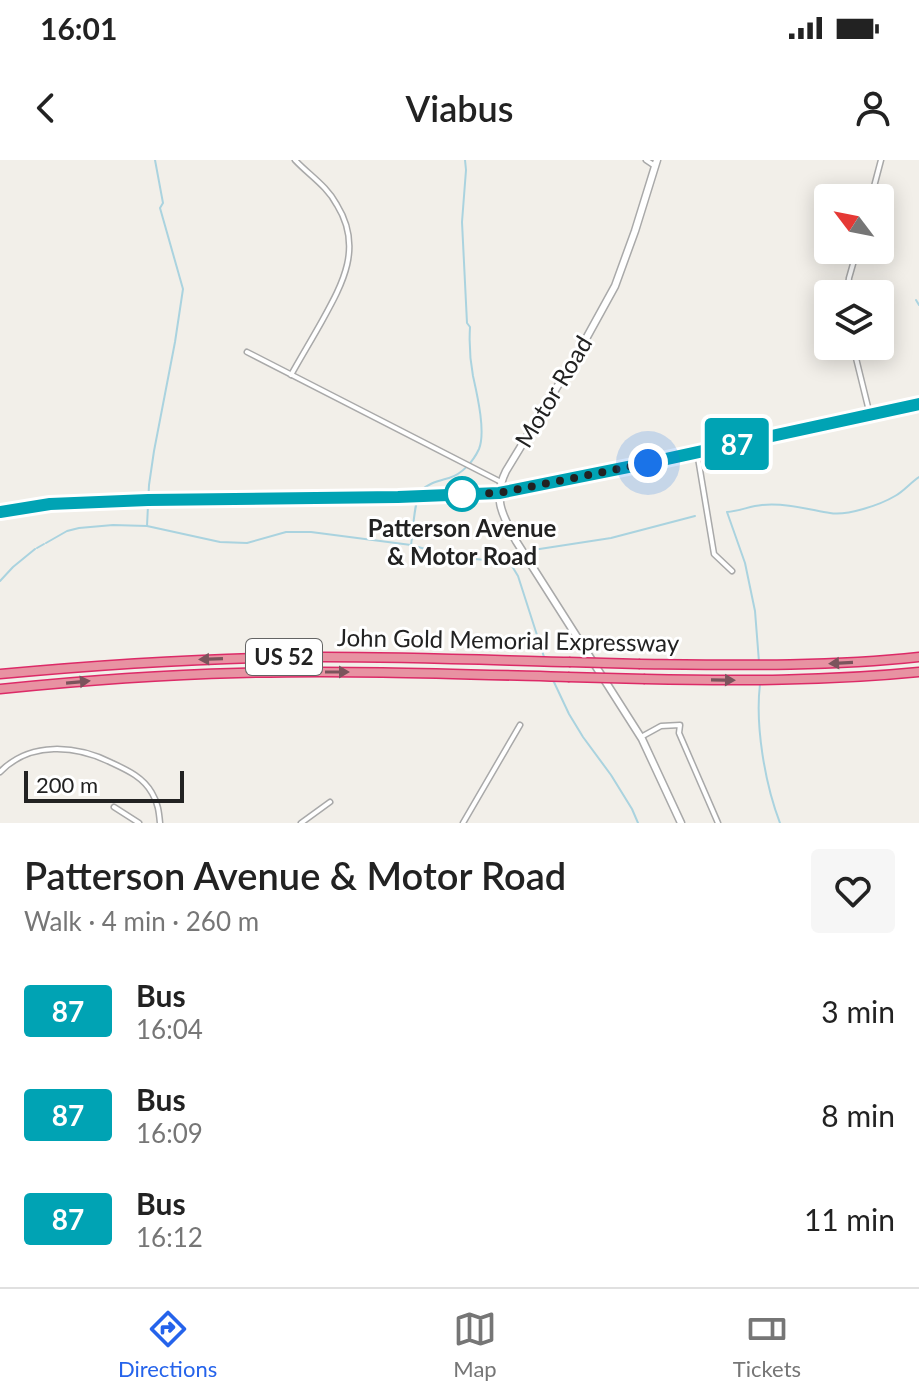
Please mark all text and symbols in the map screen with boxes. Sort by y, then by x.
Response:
text: 16:01 [40,10,117,46]
icon: back [24,86,68,130]
text: Viabus [406,86,513,130]
icon: person [851,86,895,130]
north arrow [814,184,894,264]
map controls [814,184,894,360]
button: layers [814,280,894,360]
street label: Motor Road [508,330,597,452]
line badge: 87 [701,418,773,470]
text: 87 [721,427,753,461]
your location [628,443,668,483]
marker: Patterson Avenue & Motor Road [445,477,479,511]
place label: Patterson Avenue & Motor Road [368,513,556,570]
street label: John Gold Memorial Expressway [337,622,680,657]
road number: US 52 [246,639,322,675]
one-way arrow [198,652,223,665]
one-way arrow [828,657,853,670]
one-way arrow [325,666,350,678]
one-way arrow [711,674,736,687]
one-way arrow [66,675,91,688]
scale bar [24,767,184,803]
text: 200 m [36,771,98,798]
button: heart [811,849,895,933]
text: Patterson Avenue & Motor Road [24,852,566,898]
text: Walk · 4 min · 260 m [24,905,259,937]
text: Bus [136,977,186,1013]
text: 3 min [821,993,895,1029]
text: 87 [52,994,84,1028]
text: 16:04 [136,1013,203,1045]
text: Bus [136,1081,186,1117]
text: 8 min [821,1097,895,1133]
text: 87 [52,1098,84,1132]
text: 16:09 [136,1117,203,1149]
text: Bus [136,1185,186,1221]
text: 11 min [804,1201,895,1237]
text: 87 [52,1202,84,1236]
text: 16:12 [136,1221,203,1253]
tab: Directions [118,1307,217,1382]
tab: Map [453,1307,497,1382]
tab: Tickets [733,1307,801,1382]

